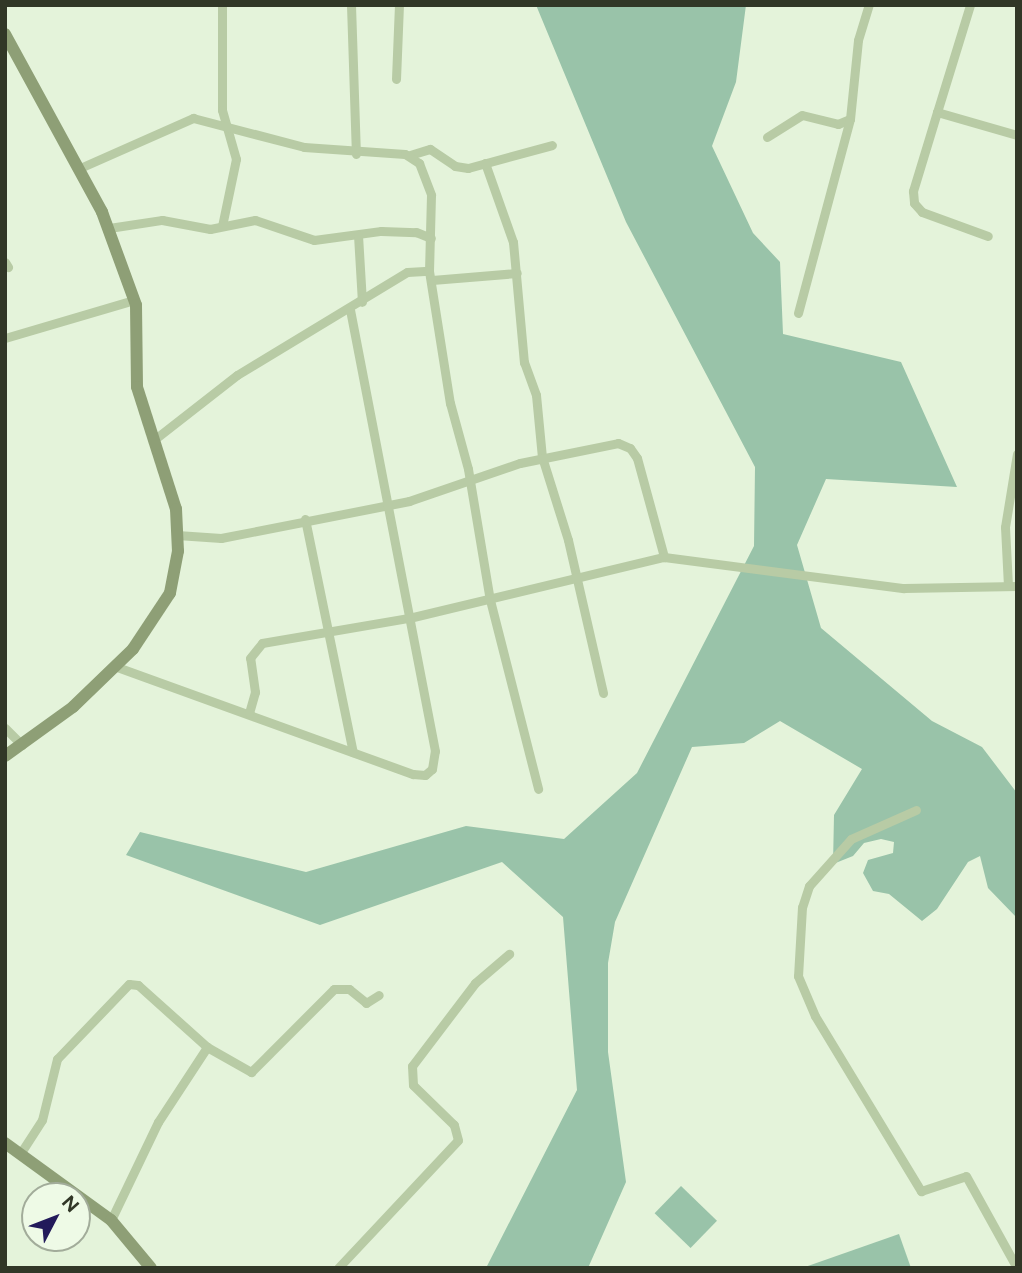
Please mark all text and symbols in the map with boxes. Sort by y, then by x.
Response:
north arrow [21,1182,91,1252]
text: N [57,1191,84,1217]

